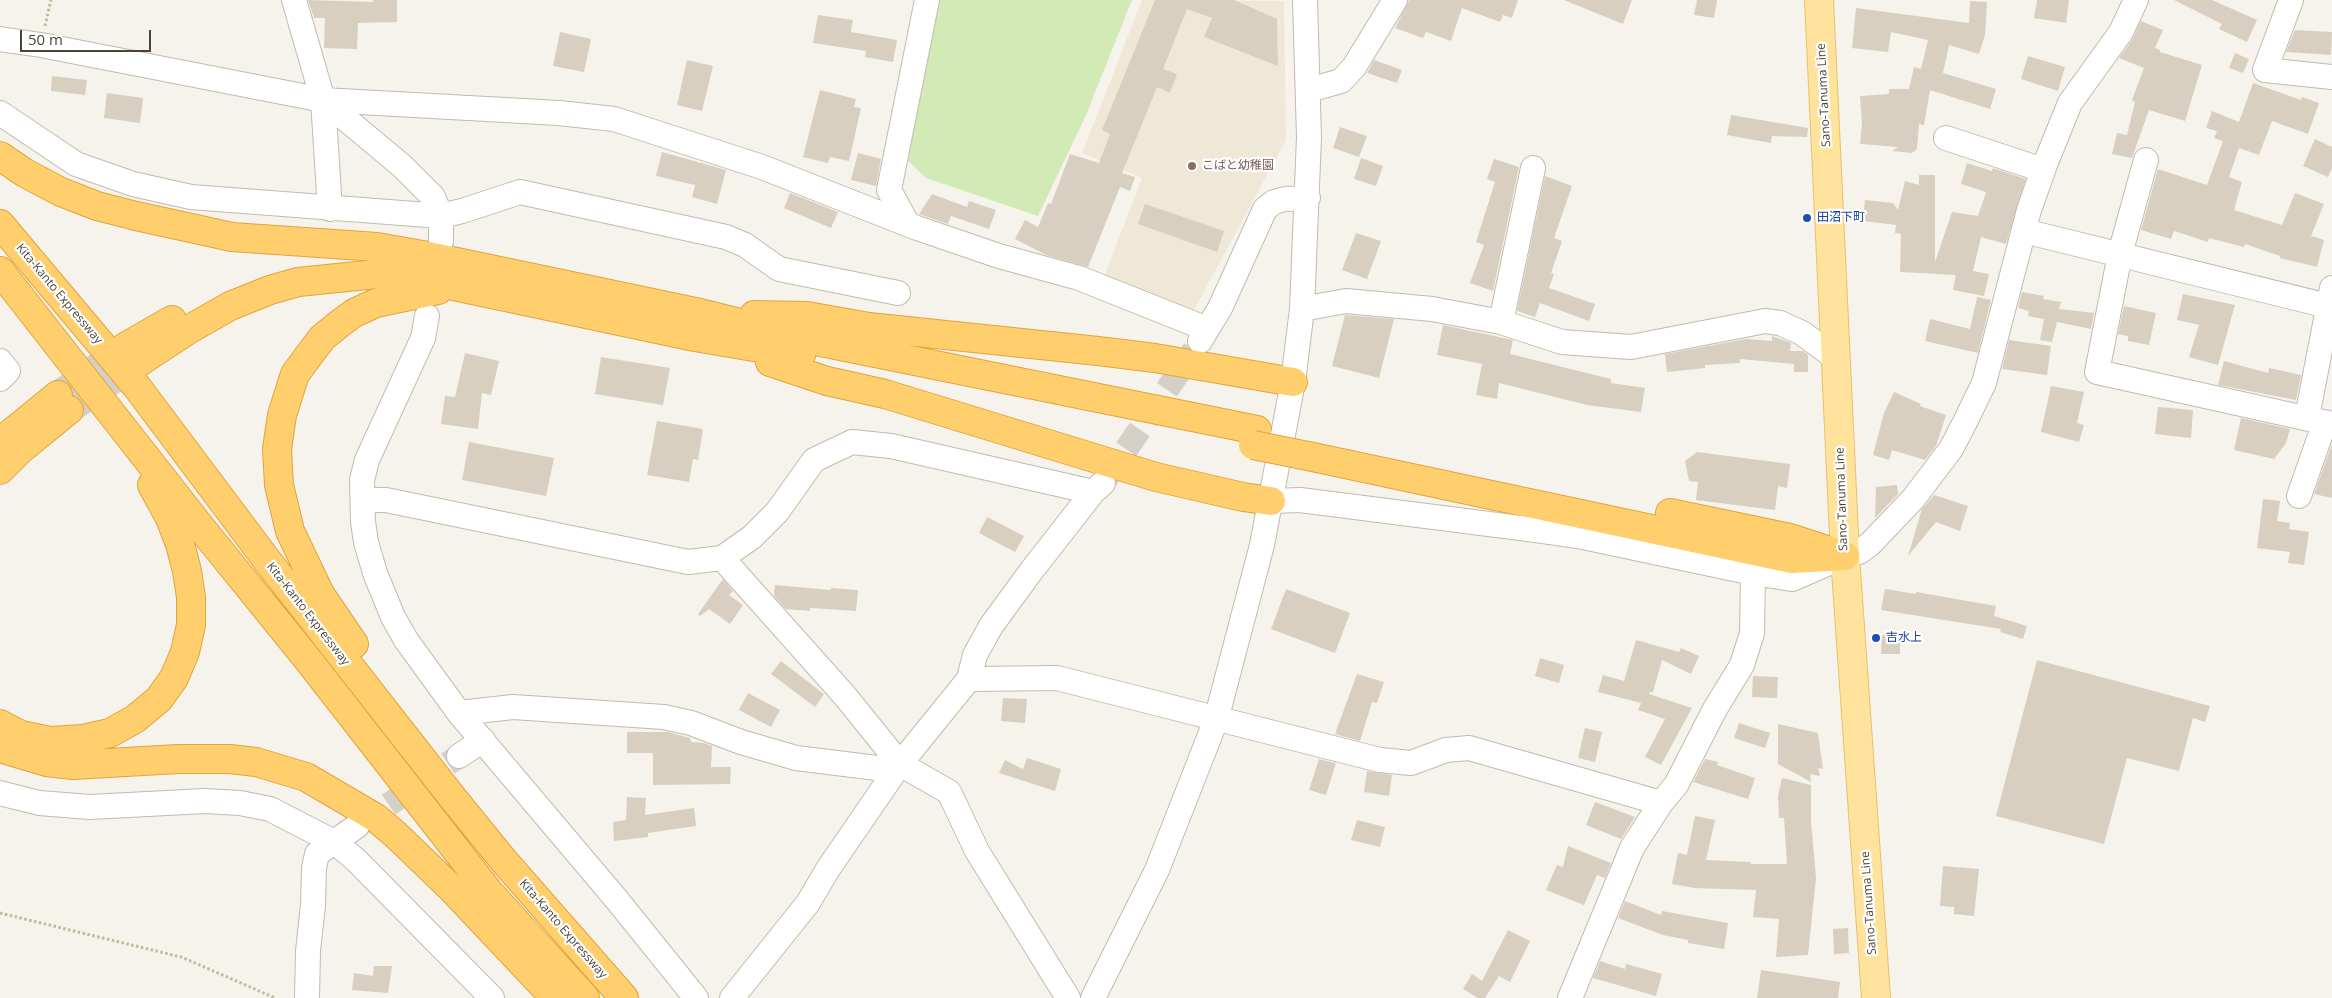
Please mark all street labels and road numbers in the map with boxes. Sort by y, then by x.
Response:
street label: Sano-Tanuma Line [1814,43,1834,147]
street label: Kita-Kanto Expressway [13,241,105,347]
street label: Sano-Tanuma Line [1833,447,1851,551]
street label: Kita-Kanto Expressway [263,560,353,668]
street label: Sano-Tanuma Line [1858,851,1880,955]
street label: Kita-Kanto Expressway [516,877,610,981]

